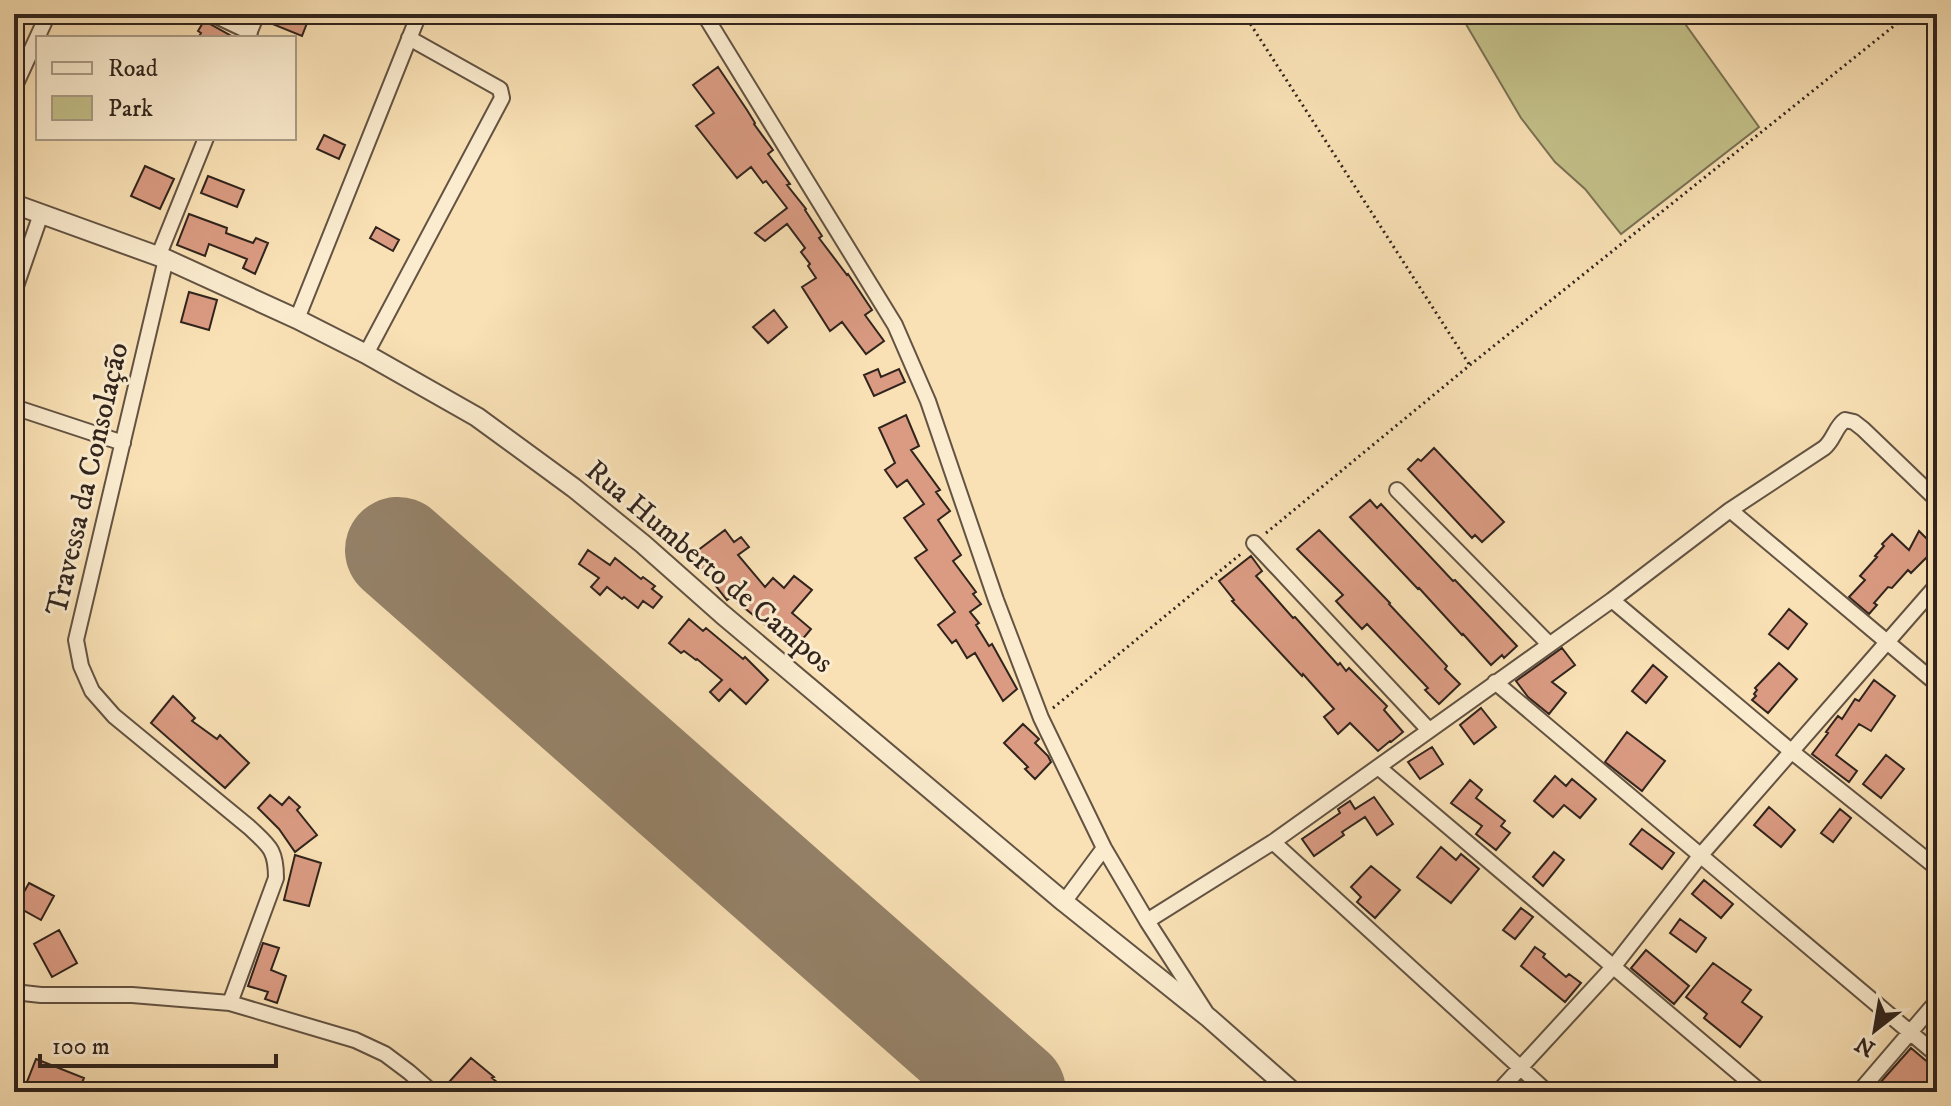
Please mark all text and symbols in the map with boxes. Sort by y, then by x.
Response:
legend [36,36,296,140]
text: Road [108,54,158,84]
text: Park [108,94,153,124]
street label: Travessa da Consolação [39,339,137,619]
street label: Rua Humberto de Campos [578,452,840,682]
north arrow [1835,990,1915,1070]
scale bar [40,1018,276,1068]
text: N [1851,1030,1880,1062]
text: 100 m [52,1032,110,1062]

